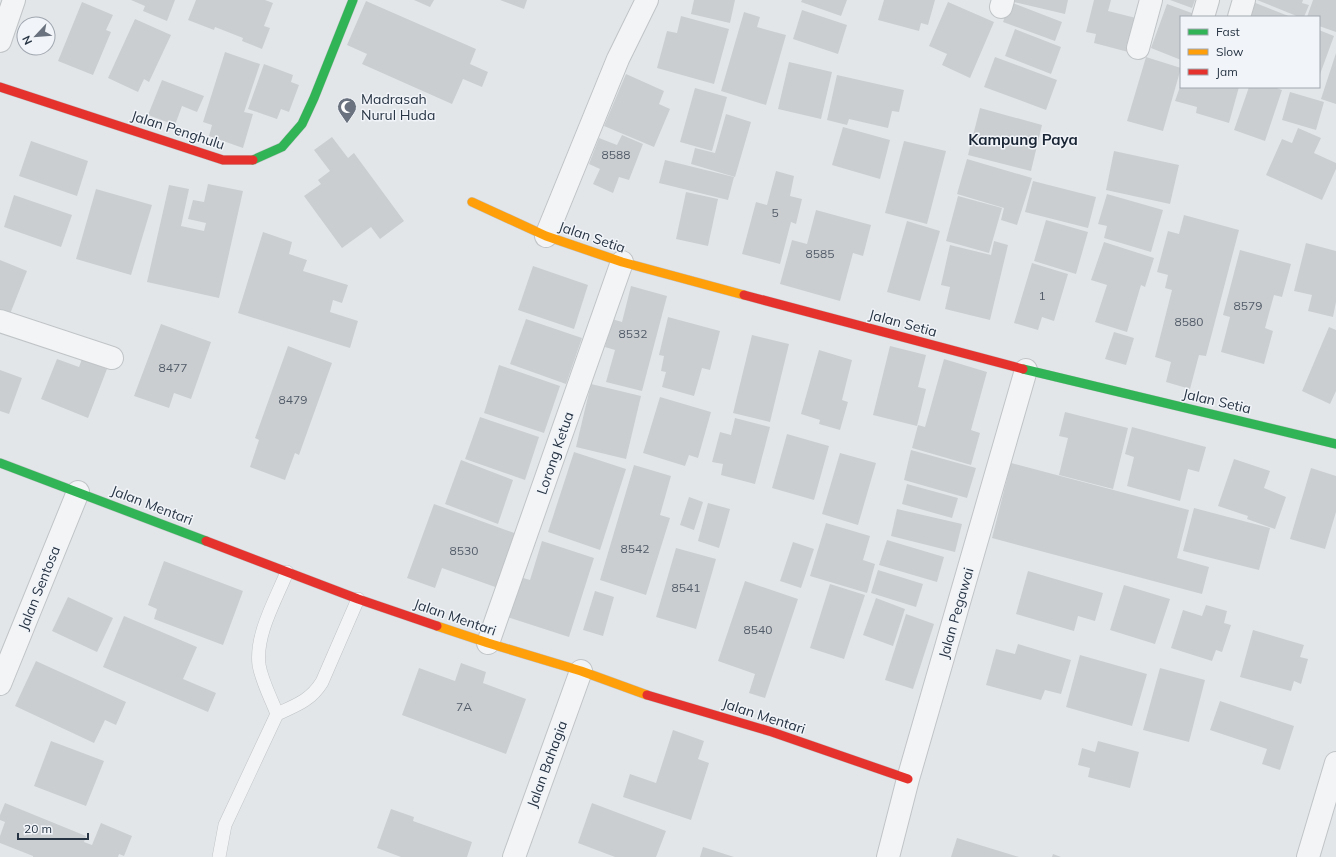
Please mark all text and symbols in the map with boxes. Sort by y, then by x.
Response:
north arrow [16,16,56,56]
legend [1180,16,1320,88]
text: Fast [1216,24,1240,39]
text: N [19,34,35,47]
text: Slow [1216,44,1244,59]
text: Jam [1216,64,1238,79]
place label: Madrasah Nurul Huda [361,90,435,124]
mosque icon: Madrasah Nurul Huda [336,96,358,124]
street label: Jalan Penghulu [129,106,227,154]
district label: Kampung Paya [968,130,1078,149]
house number: 8588 [602,147,630,162]
house number: 5 [771,205,779,220]
street label: Jalan Setia [556,217,628,257]
house number: 8585 [806,246,834,261]
house number: 1 [1038,288,1046,303]
house number: 8579 [1234,298,1262,313]
street label: Jalan Setia [867,305,939,341]
house number: 8580 [1175,314,1203,329]
house number: 8532 [619,326,647,341]
house number: 8477 [159,360,187,375]
street label: Jalan Setia [1181,384,1253,418]
house number: 8479 [279,392,307,407]
street label: Lorong Ketua [532,409,578,497]
street label: Jalan Mentari [109,481,195,529]
house number: 8542 [621,541,649,556]
street label: Jalan Sentosa [14,543,64,633]
house number: 8530 [450,543,478,558]
street label: Jalan Pegawai [934,566,978,660]
house number: 8541 [672,580,700,595]
street label: Jalan Mentari [411,594,499,640]
house number: 8540 [744,622,772,637]
street label: Jalan Mentari [720,694,808,738]
house number: 7A [456,699,472,714]
street label: Jalan Bahagia [523,718,571,810]
scale bar [18,815,88,841]
text: 20 m [24,821,52,836]

